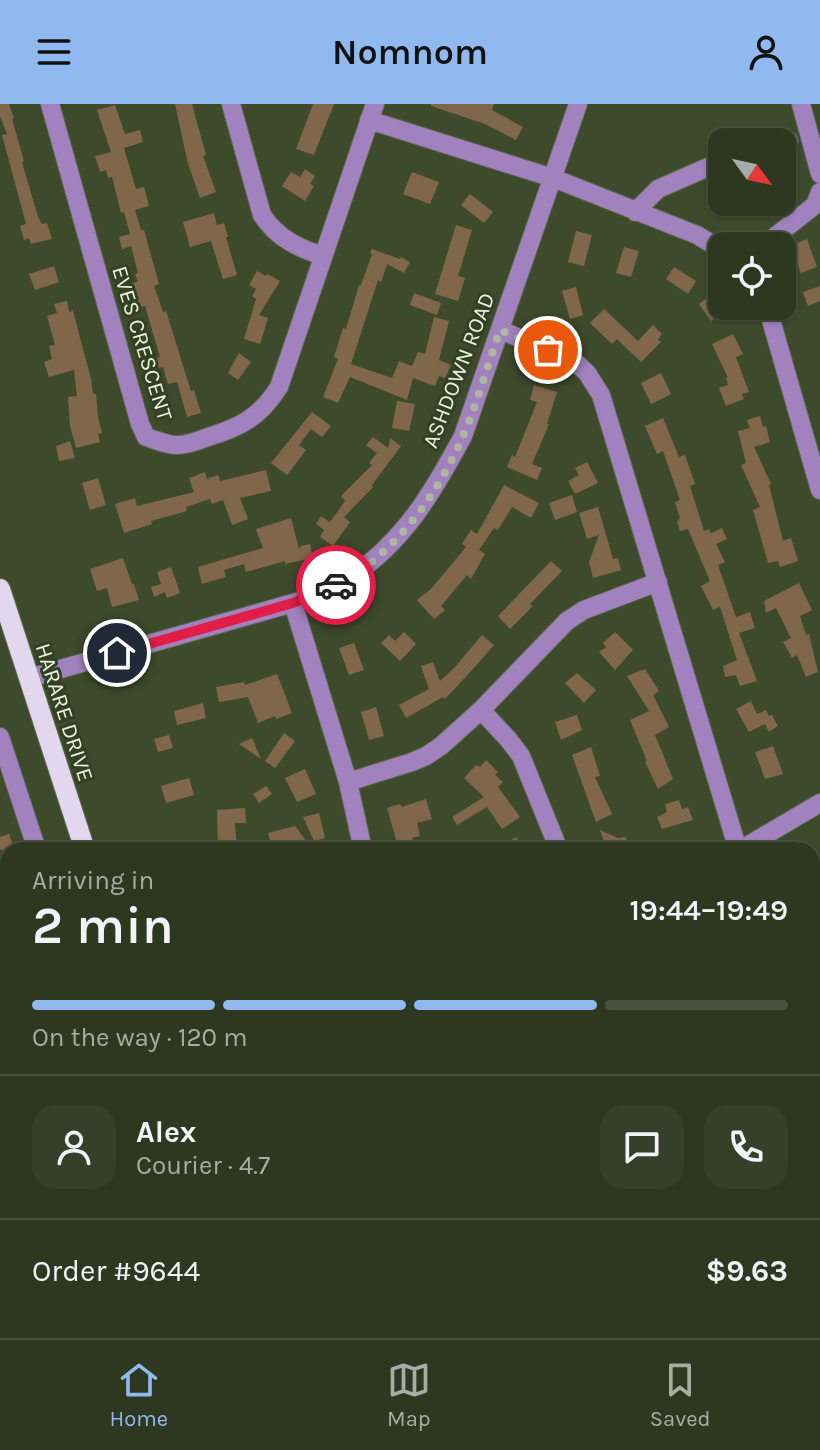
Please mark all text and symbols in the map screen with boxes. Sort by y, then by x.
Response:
icon: menu [32,30,76,74]
icon: person [744,30,788,74]
text: Nomnom [332,31,488,73]
north arrow [708,128,796,216]
map controls [708,128,796,320]
button: locate [708,232,796,320]
street label: EVES CRESCENT [106,263,178,424]
street label: ASHDOWN ROAD [417,289,500,452]
pin [514,316,582,384]
icon: bag [526,328,570,372]
courier [296,545,376,625]
icon: car [314,563,358,607]
pin [83,619,151,687]
icon: home [95,631,139,675]
street label: HARARE DRIVE [30,640,99,785]
text: Arriving in [32,865,154,896]
text: 19:44–19:49 [629,892,788,928]
text: 2 min [32,895,174,956]
text: On the way · 120 m [32,1022,247,1053]
button: person [32,1105,116,1189]
button: chat [600,1105,684,1189]
button: phone [704,1105,788,1189]
text: Alex [136,1114,196,1150]
text: Courier · 4.7 [136,1150,270,1181]
text: Order #9644 [32,1253,200,1289]
text: $9.63 [706,1253,788,1289]
tab: Home [109,1358,168,1432]
tab: Map [387,1358,431,1432]
tab: Saved [650,1358,711,1432]

